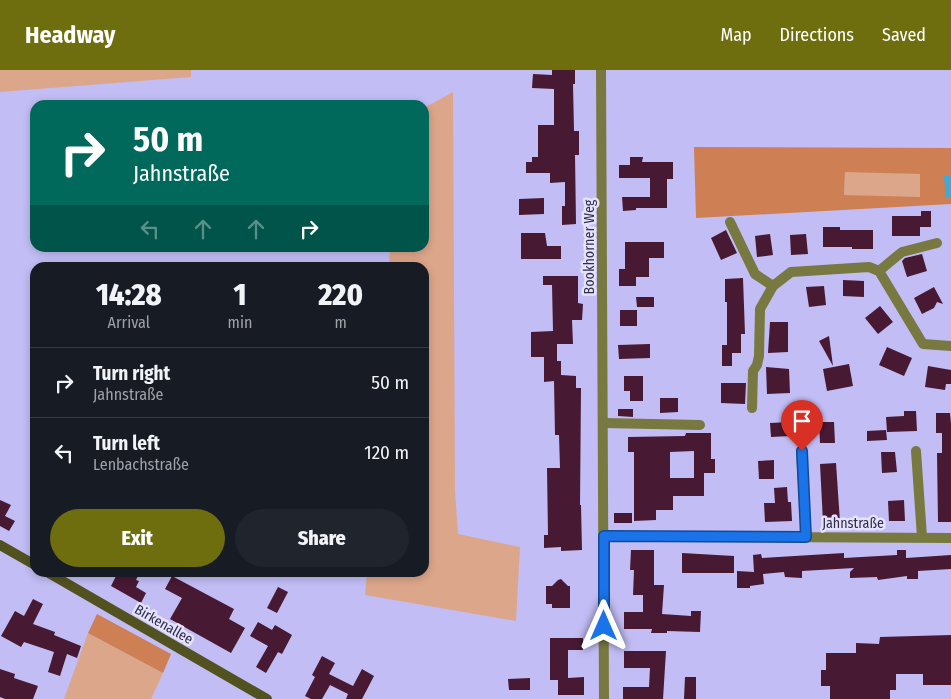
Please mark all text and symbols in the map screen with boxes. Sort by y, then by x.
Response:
text: Headway [25,21,116,49]
text: Map [720,24,752,46]
text: Directions [780,24,854,46]
text: Saved [882,24,926,46]
text: 50 m [133,118,203,160]
icon: right [50,120,115,185]
text: Jahnstraße [133,160,230,187]
street label: Bookhorner Weg [581,199,598,294]
icon: left [136,215,164,243]
icon: ahead [189,215,217,243]
icon: ahead [242,215,270,243]
icon: right [295,215,323,243]
text: 14:28 [96,277,162,313]
text: 1 [234,277,247,313]
text: 220 [318,277,363,313]
text: Arrival [108,313,150,332]
text: min [228,313,252,332]
text: m [335,313,347,332]
text: Turn right [93,362,170,385]
icon: right [50,369,78,397]
text: 50 m [371,371,409,394]
text: Jahnstraße [93,385,164,404]
pin [781,400,823,451]
icon: arrive [788,407,816,435]
text: Turn left [93,432,160,455]
icon: left [50,439,78,467]
text: 120 m [364,441,409,464]
text: Lenbachstraße [93,455,189,474]
button: Exit [50,509,225,567]
button: Share [235,509,409,567]
street label: Jahnstraße [822,515,884,532]
position arrow [577,599,629,651]
street label: Birkenallee [132,601,196,648]

